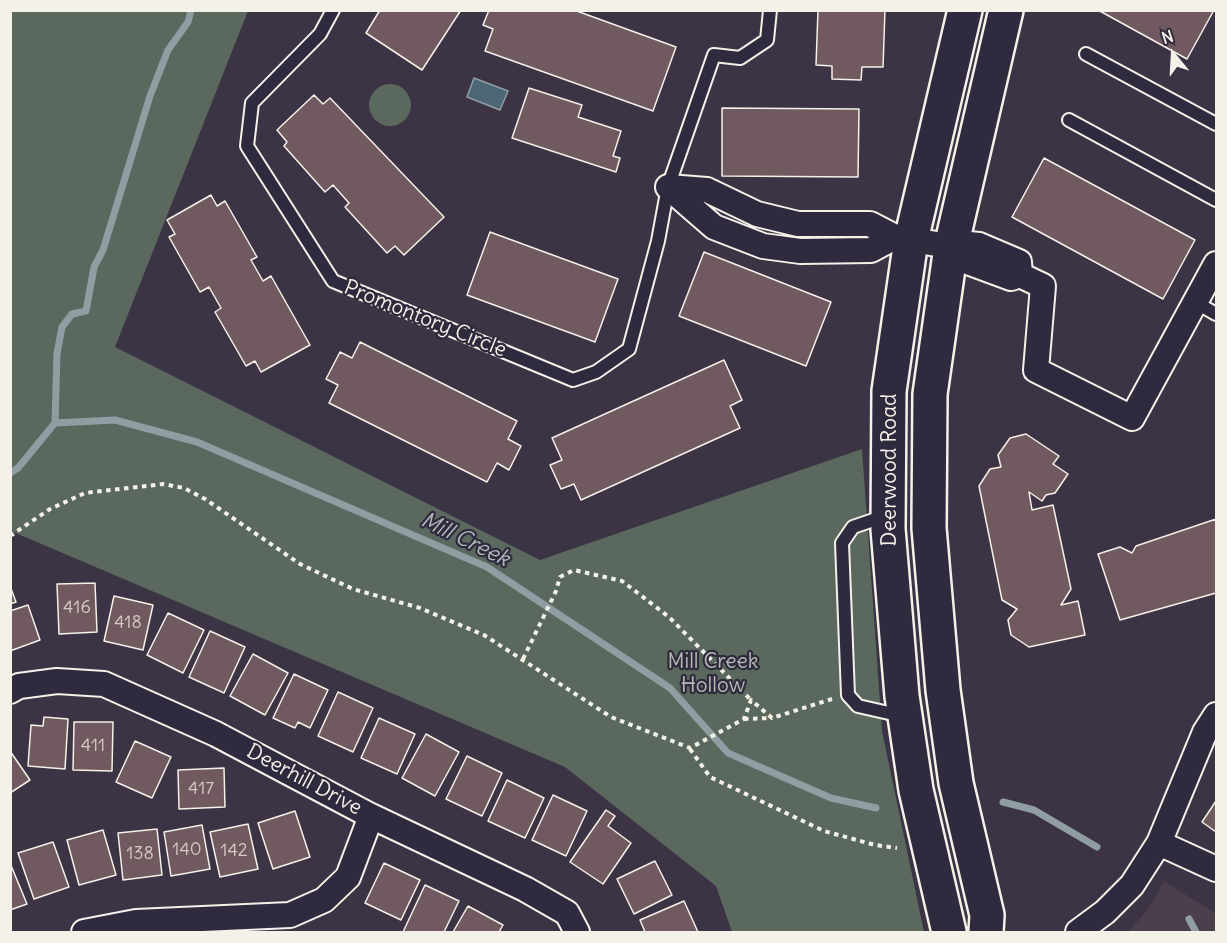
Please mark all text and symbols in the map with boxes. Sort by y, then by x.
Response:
north arrow [1143,24,1203,84]
text: N [1159,26,1176,48]
street label: Promontory Circle [340,275,510,363]
street label: Deerwood Road [877,394,903,546]
water label: Mill Creek [416,507,514,573]
house number: 416 [63,597,91,619]
house number: 418 [114,612,142,634]
park label: Mill Creek Hollow [667,649,759,699]
house number: 411 [81,735,105,757]
street label: Deerhill Drive [242,739,366,821]
house number: 417 [188,778,214,800]
house number: 140 [172,839,202,861]
house number: 142 [220,840,248,862]
house number: 138 [126,843,154,865]

